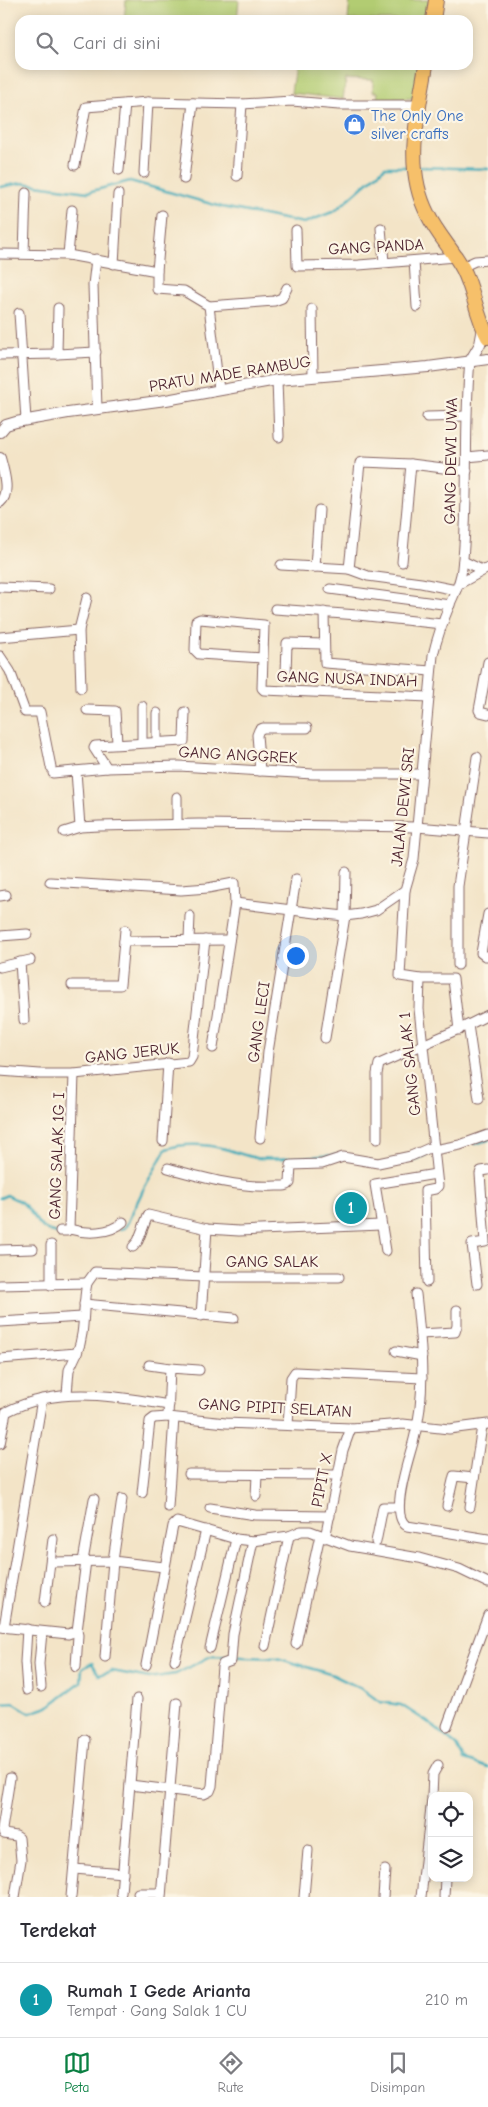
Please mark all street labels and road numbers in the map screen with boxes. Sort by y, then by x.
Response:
street label: GANG PANDA [328,236,424,258]
street label: PRATU MADE RAMBUG [148,352,312,396]
street label: GANG DEWI UWA [441,398,461,524]
street label: GANG NUSA INDAH [276,668,418,690]
street label: GANG ANGGREK [178,743,298,767]
street label: JALAN DEWI SRI [388,747,418,867]
street label: GANG LECI [244,980,274,1064]
street label: GANG SALAK 1 [396,1011,424,1117]
street label: GANG JERUK [84,1039,180,1067]
street label: GANG SALAK 1G I [46,1092,68,1220]
street label: GANG SALAK [226,1253,318,1271]
street label: GANG PIPIT SELATAN [198,1395,352,1421]
street label: PIPIT X [308,1451,336,1509]

